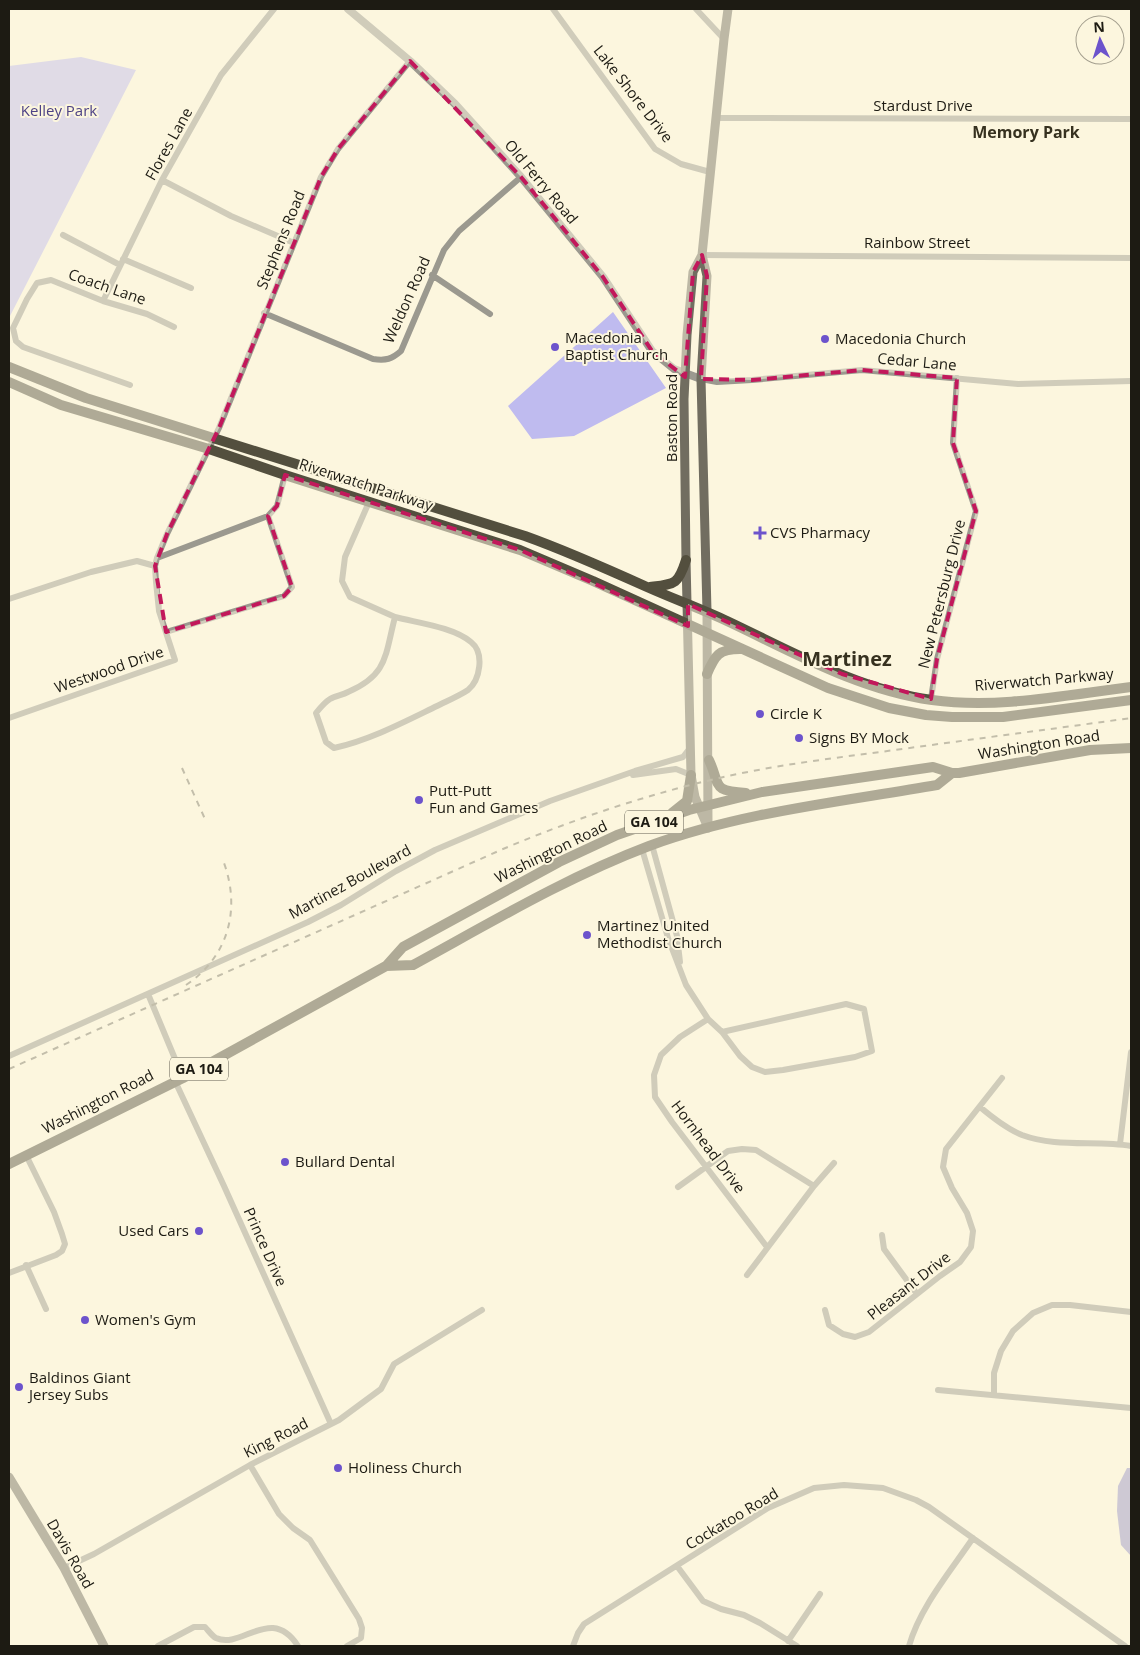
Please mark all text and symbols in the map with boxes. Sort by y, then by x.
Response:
north arrow [1075,15,1125,65]
text: N [1093,17,1105,36]
street label: Lake Shore Drive [590,41,678,146]
street label: Stardust Drive [873,95,973,115]
park label: Kelley Park [21,100,97,120]
street label: Flores Lane [140,104,196,183]
district label: Memory Park [972,121,1080,143]
street label: Old Ferry Road [501,135,583,228]
street label: Stephens Road [251,187,309,292]
street label: Rainbow Street [864,232,970,252]
street label: Weldon Road [378,253,434,346]
street label: Coach Lane [66,263,149,309]
place label: Macedonia Baptist Church [565,327,668,364]
place label: Macedonia Church [835,328,966,348]
marker: Macedonia Church [819,333,831,345]
marker: Macedonia Baptist Church [549,341,561,353]
street label: Cedar Lane [877,348,957,374]
street label: Baston Road [661,374,681,462]
street label: Riverwatch Parkway [297,453,436,515]
street label: New Petersburg Drive [913,517,969,670]
place label: CVS Pharmacy [770,522,871,542]
marker: CVS Pharmacy [754,527,766,539]
street label: Westwood Drive [51,641,166,697]
district label: Martinez [802,645,892,672]
street label: Riverwatch Parkway [974,663,1115,695]
place label: Circle K [770,703,823,723]
marker: Circle K [754,708,766,720]
street label: Washington Road [977,725,1101,764]
place label: Signs BY Mock [809,727,909,747]
marker: Signs BY Mock [793,732,805,744]
place label: Putt-Putt Fun and Games [429,780,538,817]
marker: Putt-Putt Fun and Games [413,794,425,806]
road number: GA 104 [625,810,683,834]
street label: Washington Road [491,815,610,887]
street label: Martinez Boulevard [285,839,414,923]
place label: Martinez United Methodist Church [597,915,722,952]
marker: Martinez United Methodist Church [581,929,593,941]
road number: GA 104 [170,1058,228,1080]
street label: Washington Road [38,1064,157,1138]
street label: Hornhead Drive [667,1096,750,1197]
place label: Bullard Dental [295,1151,395,1171]
marker: Bullard Dental [279,1156,291,1168]
street label: Prince Drive [240,1204,292,1289]
place label: Used Cars [118,1220,189,1240]
marker: Used Cars [193,1225,205,1237]
street label: Pleasant Drive [863,1246,954,1324]
place label: Women's Gym [95,1309,196,1329]
marker: Women's Gym [79,1314,91,1326]
place label: Baldinos Giant Jersey Subs [27,1367,131,1404]
marker: Baldinos Giant Jersey Subs [13,1381,25,1393]
street label: King Road [240,1412,311,1462]
place label: Holiness Church [348,1457,462,1477]
marker: Holiness Church [332,1462,344,1474]
street label: Cockatoo Road [681,1483,782,1554]
street label: Davis Road [43,1515,99,1592]

